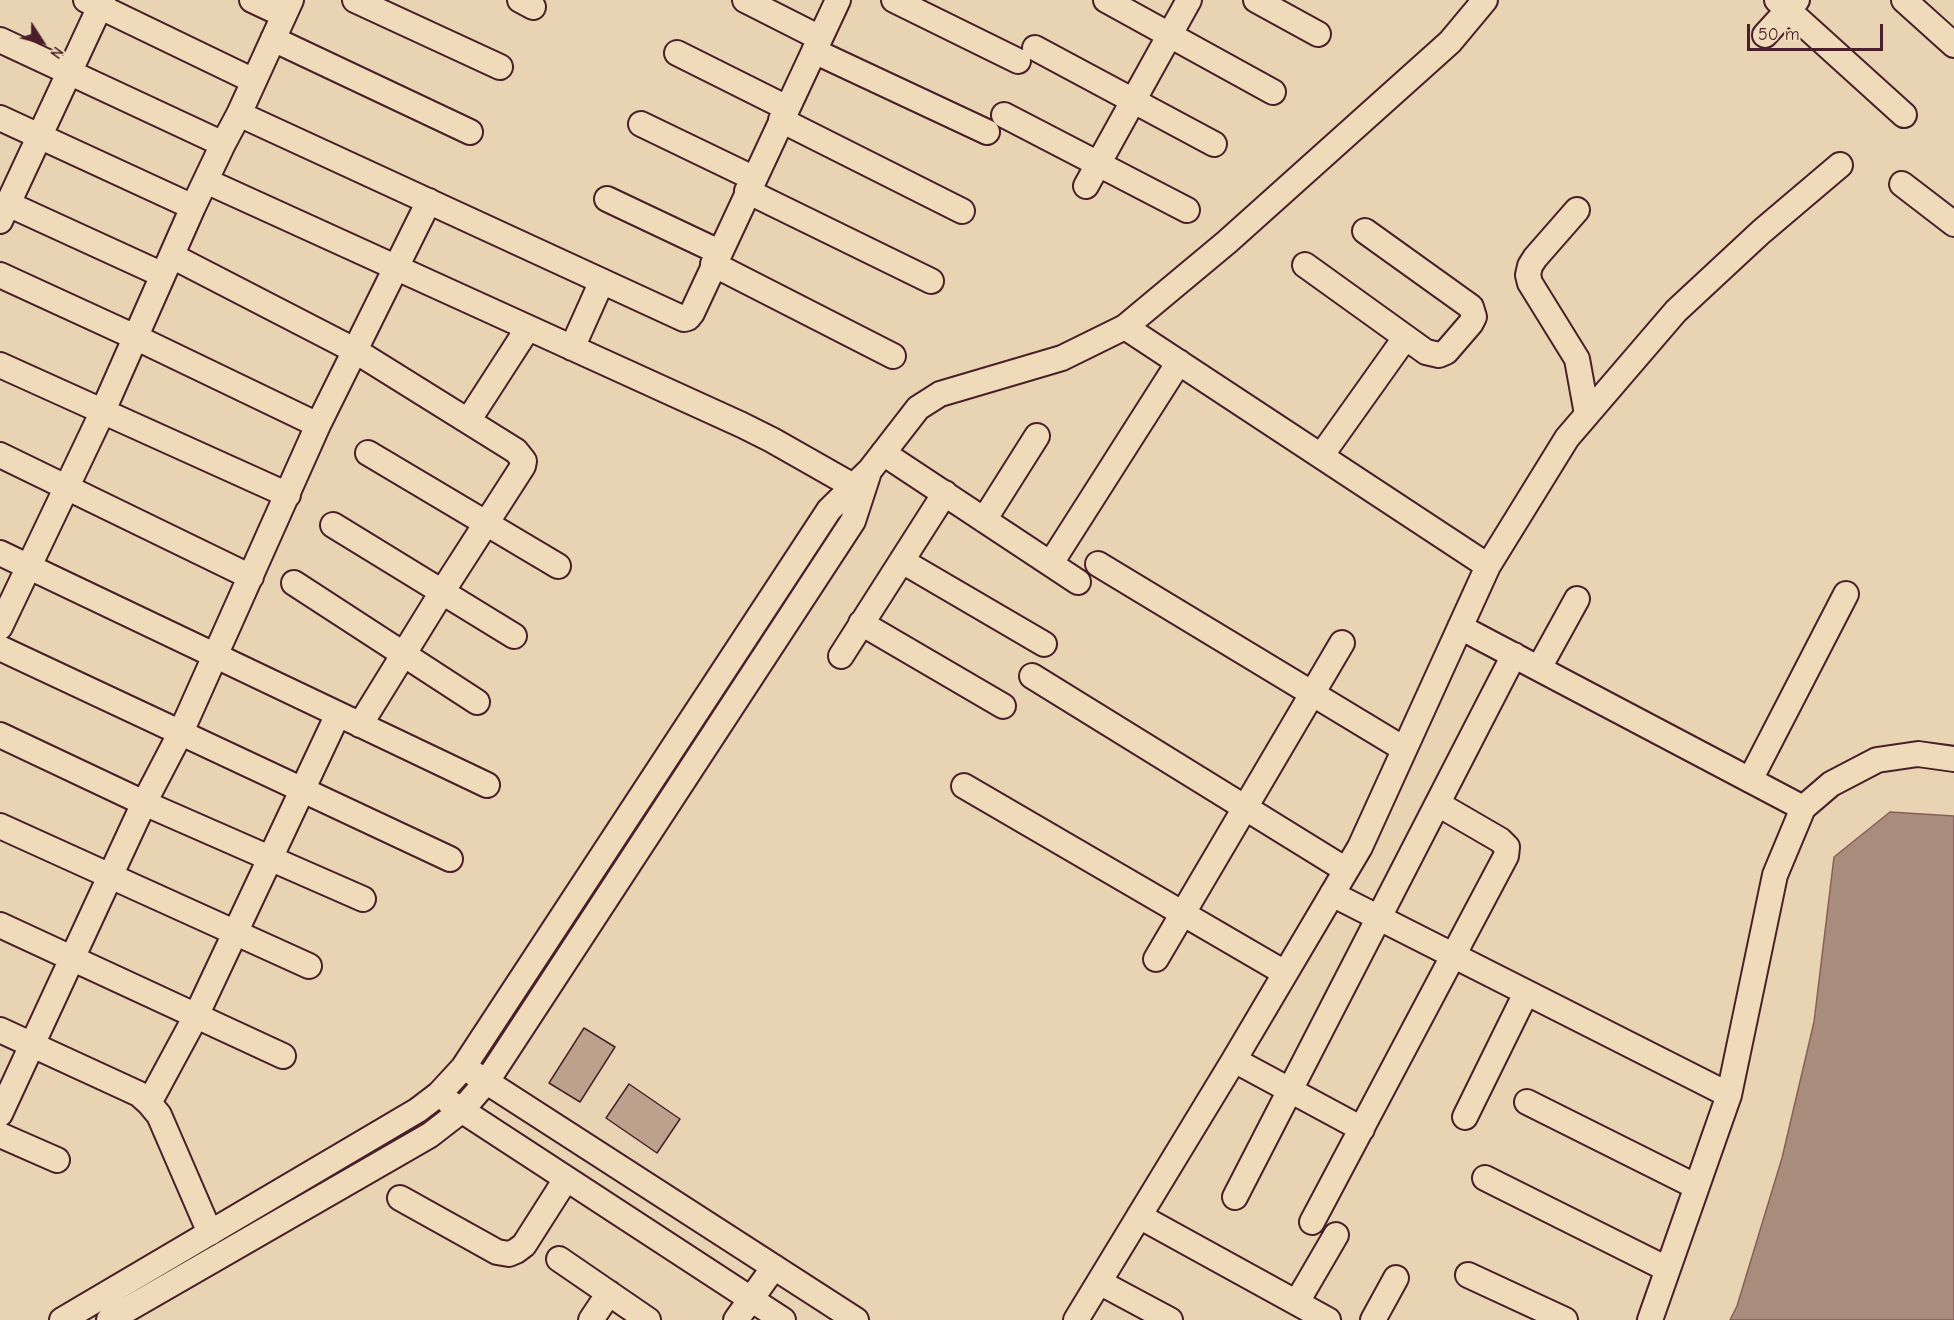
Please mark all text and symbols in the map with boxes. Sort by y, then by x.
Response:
north arrow [12,12,72,72]
scale bar [1750,12,1886,50]
text: 50 m [1758,24,1800,45]
text: N [46,43,67,62]

